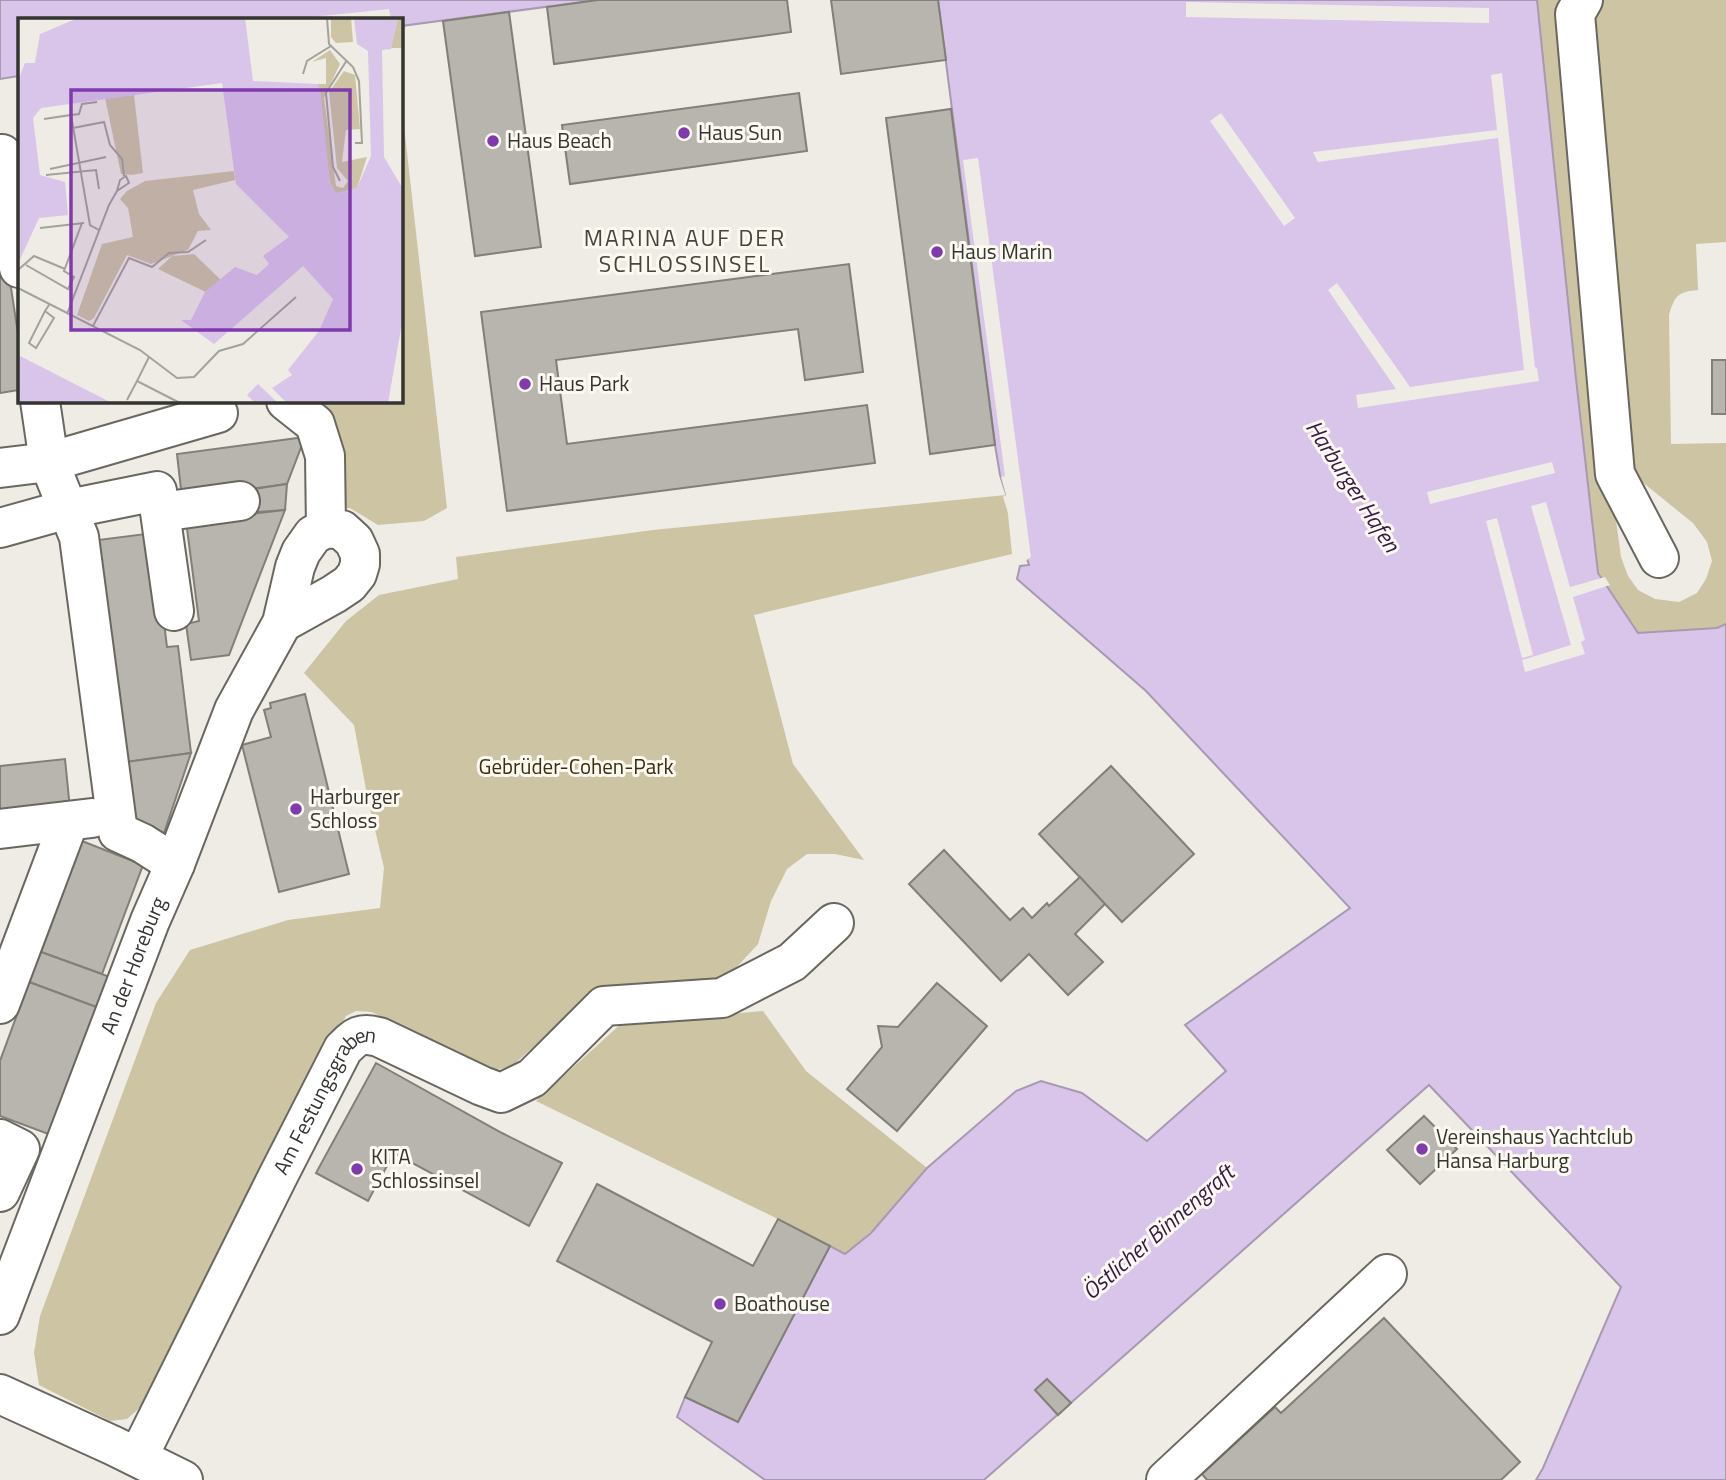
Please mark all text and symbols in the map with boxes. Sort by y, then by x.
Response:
inset map [18,18,402,402]
place label: Haus Sun [698,116,782,148]
place label: Haus Beach [507,124,612,156]
marker: Haus Sun [676,125,692,141]
marker: Haus Beach [485,133,501,149]
district label: MARINA AUF DER SCHLOSSINSEL [584,220,786,281]
place label: Haus Marin [951,235,1053,267]
marker: Haus Marin [929,244,945,260]
place label: Haus Park [539,367,629,399]
marker: Haus Park [517,376,533,392]
water label: Harburger Hafen [1297,413,1410,559]
park label: Gebrüder-Cohen-Park [478,750,674,782]
place label: Harburger Schloss [310,780,400,836]
marker: Harburger Schloss [288,801,304,817]
street label: An der Horeburg [91,891,174,1039]
street label: Am Festungsgraben [264,1018,379,1180]
place label: Vereinshaus Yachtclub Hansa Harburg [1436,1120,1633,1176]
place label: KITA Schlossinsel [371,1140,479,1196]
marker: Vereinshaus Yachtclub Hansa Harburg [1414,1141,1430,1157]
water label: Östlicher Binnengraft [1074,1154,1244,1308]
marker: KITA Schlossinsel [349,1161,365,1177]
place label: Boathouse [734,1287,830,1319]
marker: Boathouse [712,1296,728,1312]

